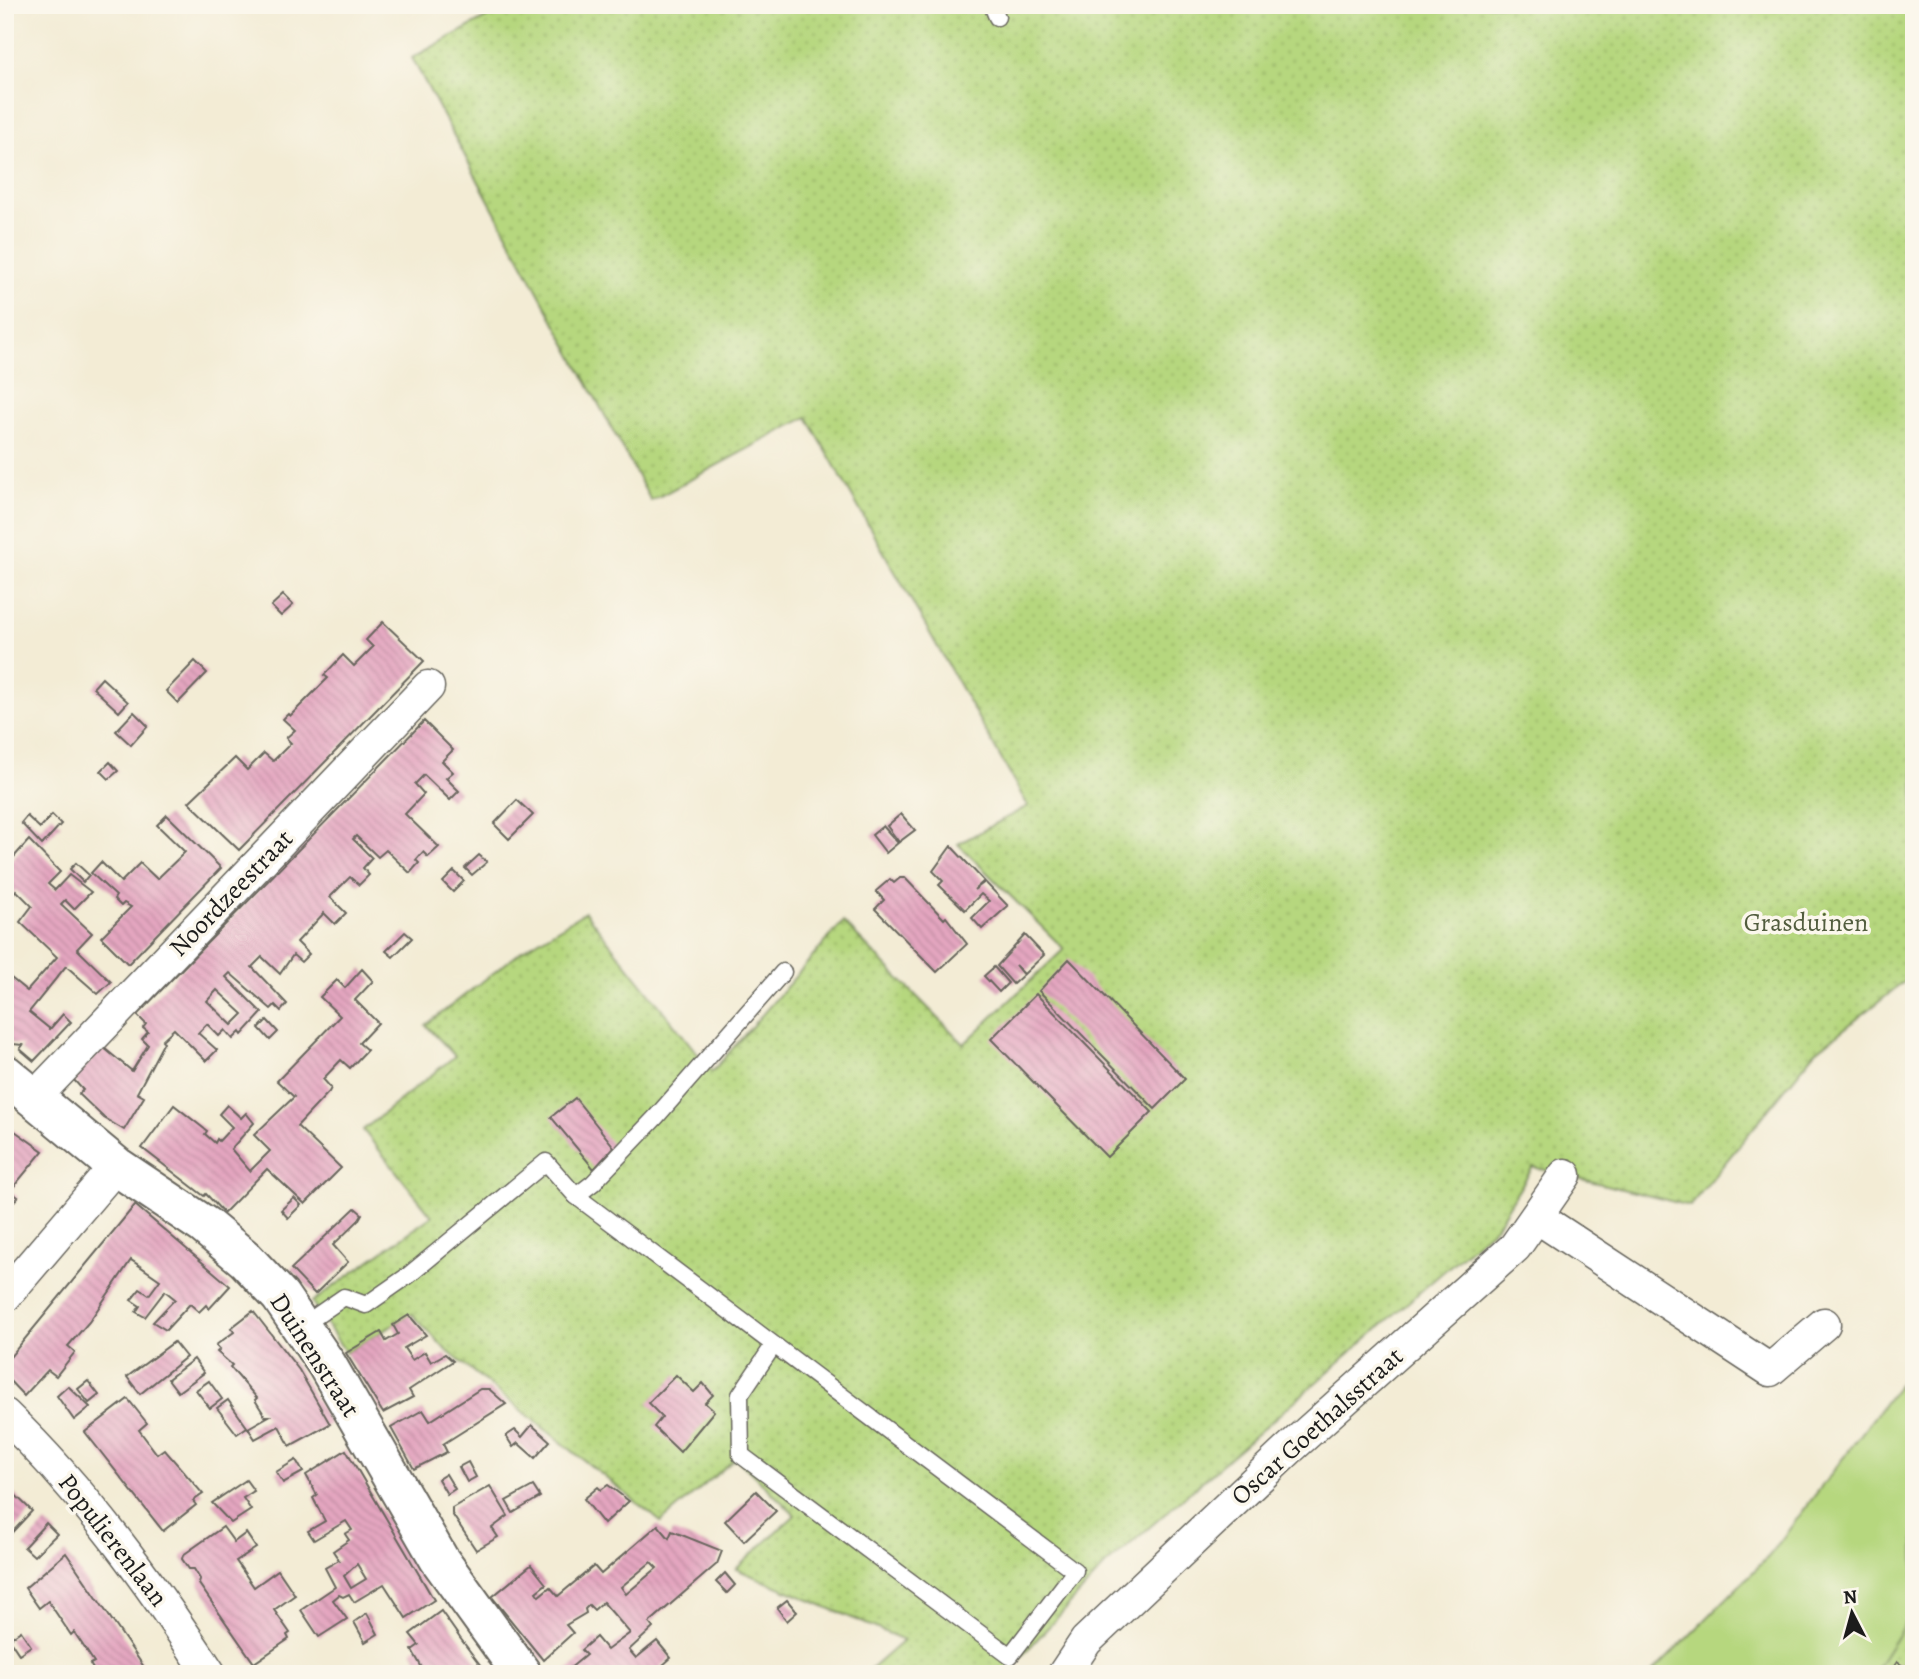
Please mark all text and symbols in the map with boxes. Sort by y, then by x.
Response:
street label: Noordzeestraat [161,821,301,964]
park label: Grasduinen [1744,905,1868,940]
street label: Duinenstraat [262,1286,368,1424]
street label: Oscar Goethalsstraat [1223,1339,1411,1513]
street label: Populierenlaan [50,1466,176,1614]
north arrow [1818,1578,1888,1648]
text: N [1842,1583,1859,1611]

